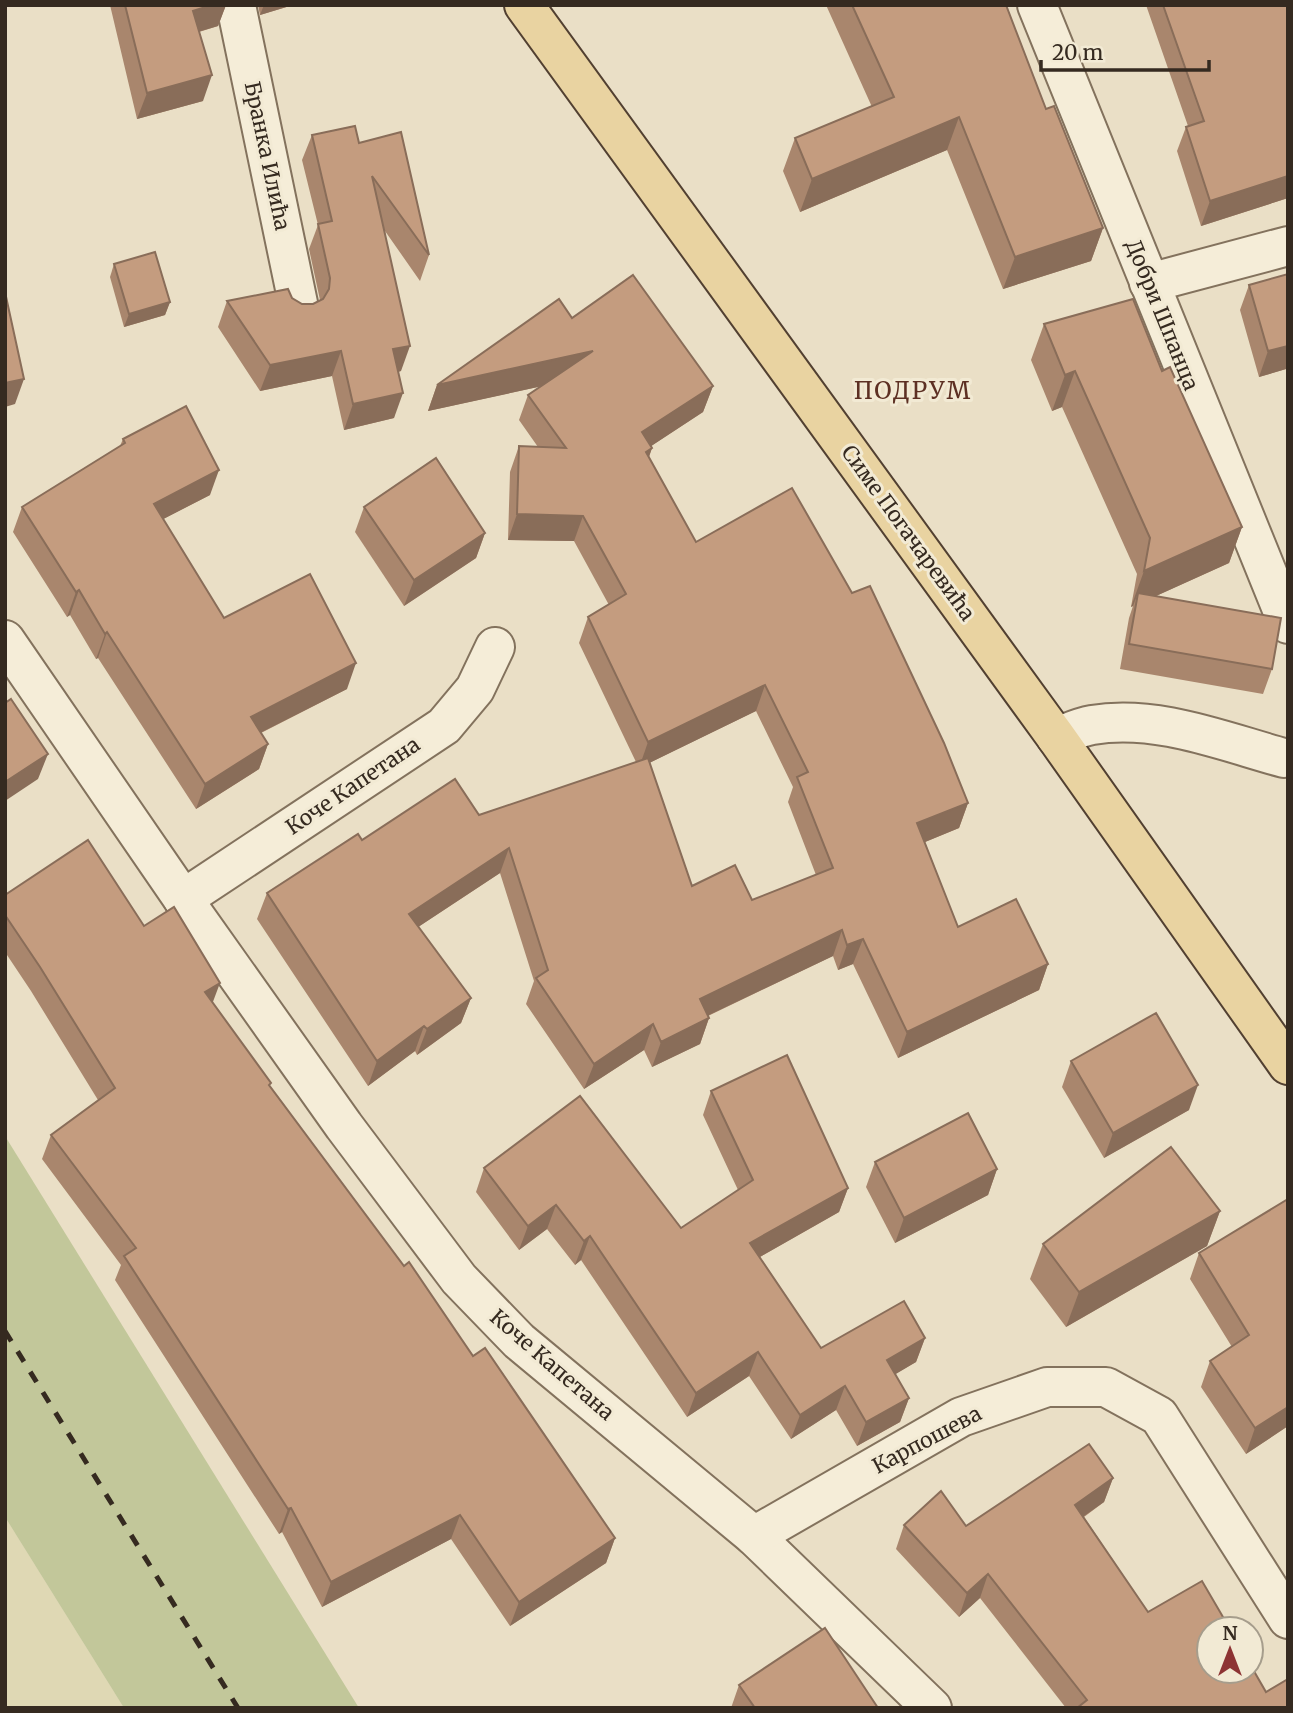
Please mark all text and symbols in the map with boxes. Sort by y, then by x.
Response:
scale bar [1041,28,1209,72]
text: 20 m [1052,39,1104,66]
street label: Бранка Илића [239,79,296,233]
street label: Добри Шпанца [1120,236,1205,394]
district label: ПОДРУМ [854,375,972,406]
street label: Симе Погачаревића [836,440,981,626]
street label: Коче Капетана [281,731,425,840]
street label: Коче Капетана [485,1303,620,1426]
street label: Карпошева [868,1400,986,1480]
north arrow [1195,1615,1265,1685]
text: N [1222,1621,1238,1645]

